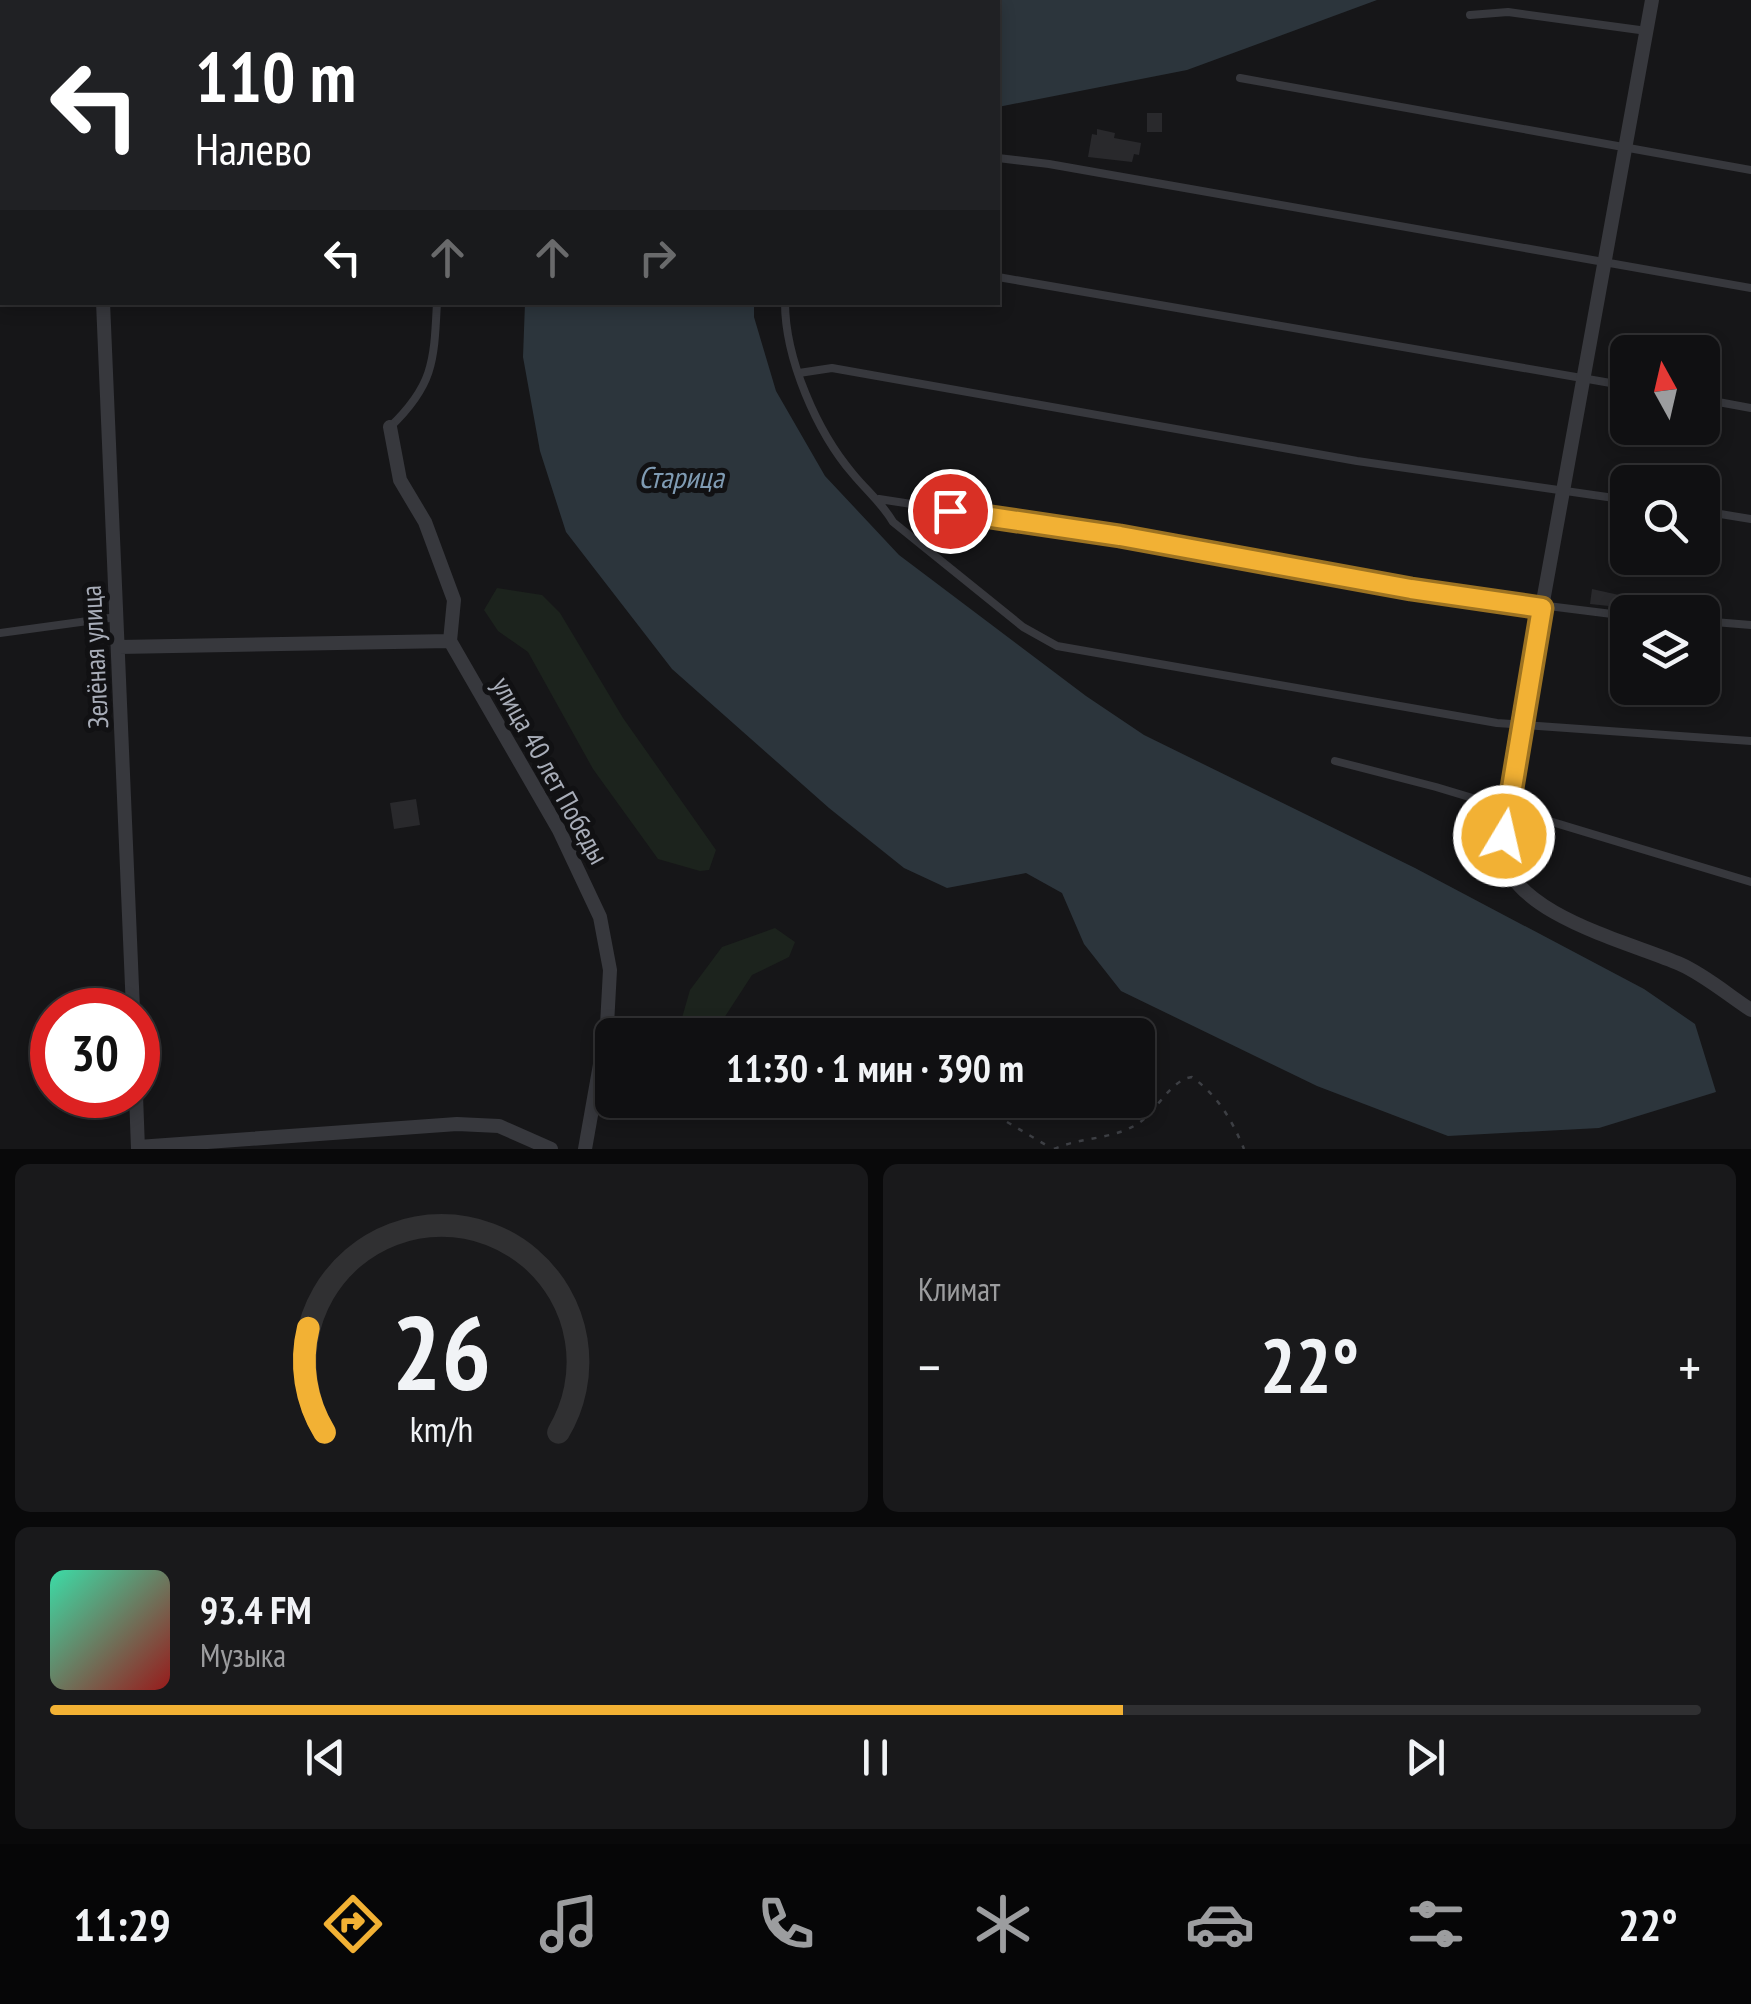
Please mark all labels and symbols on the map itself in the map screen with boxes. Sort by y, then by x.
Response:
north arrow [1610,335,1720,445]
water label: Старица [638,457,726,496]
pin [908,469,993,554]
street label: Зелёная улица [72,584,116,730]
street label: улица 40 лет Победы [484,670,618,870]
position arrow [1452,784,1556,888]
speed limit sign: 30 [30,988,160,1118]

